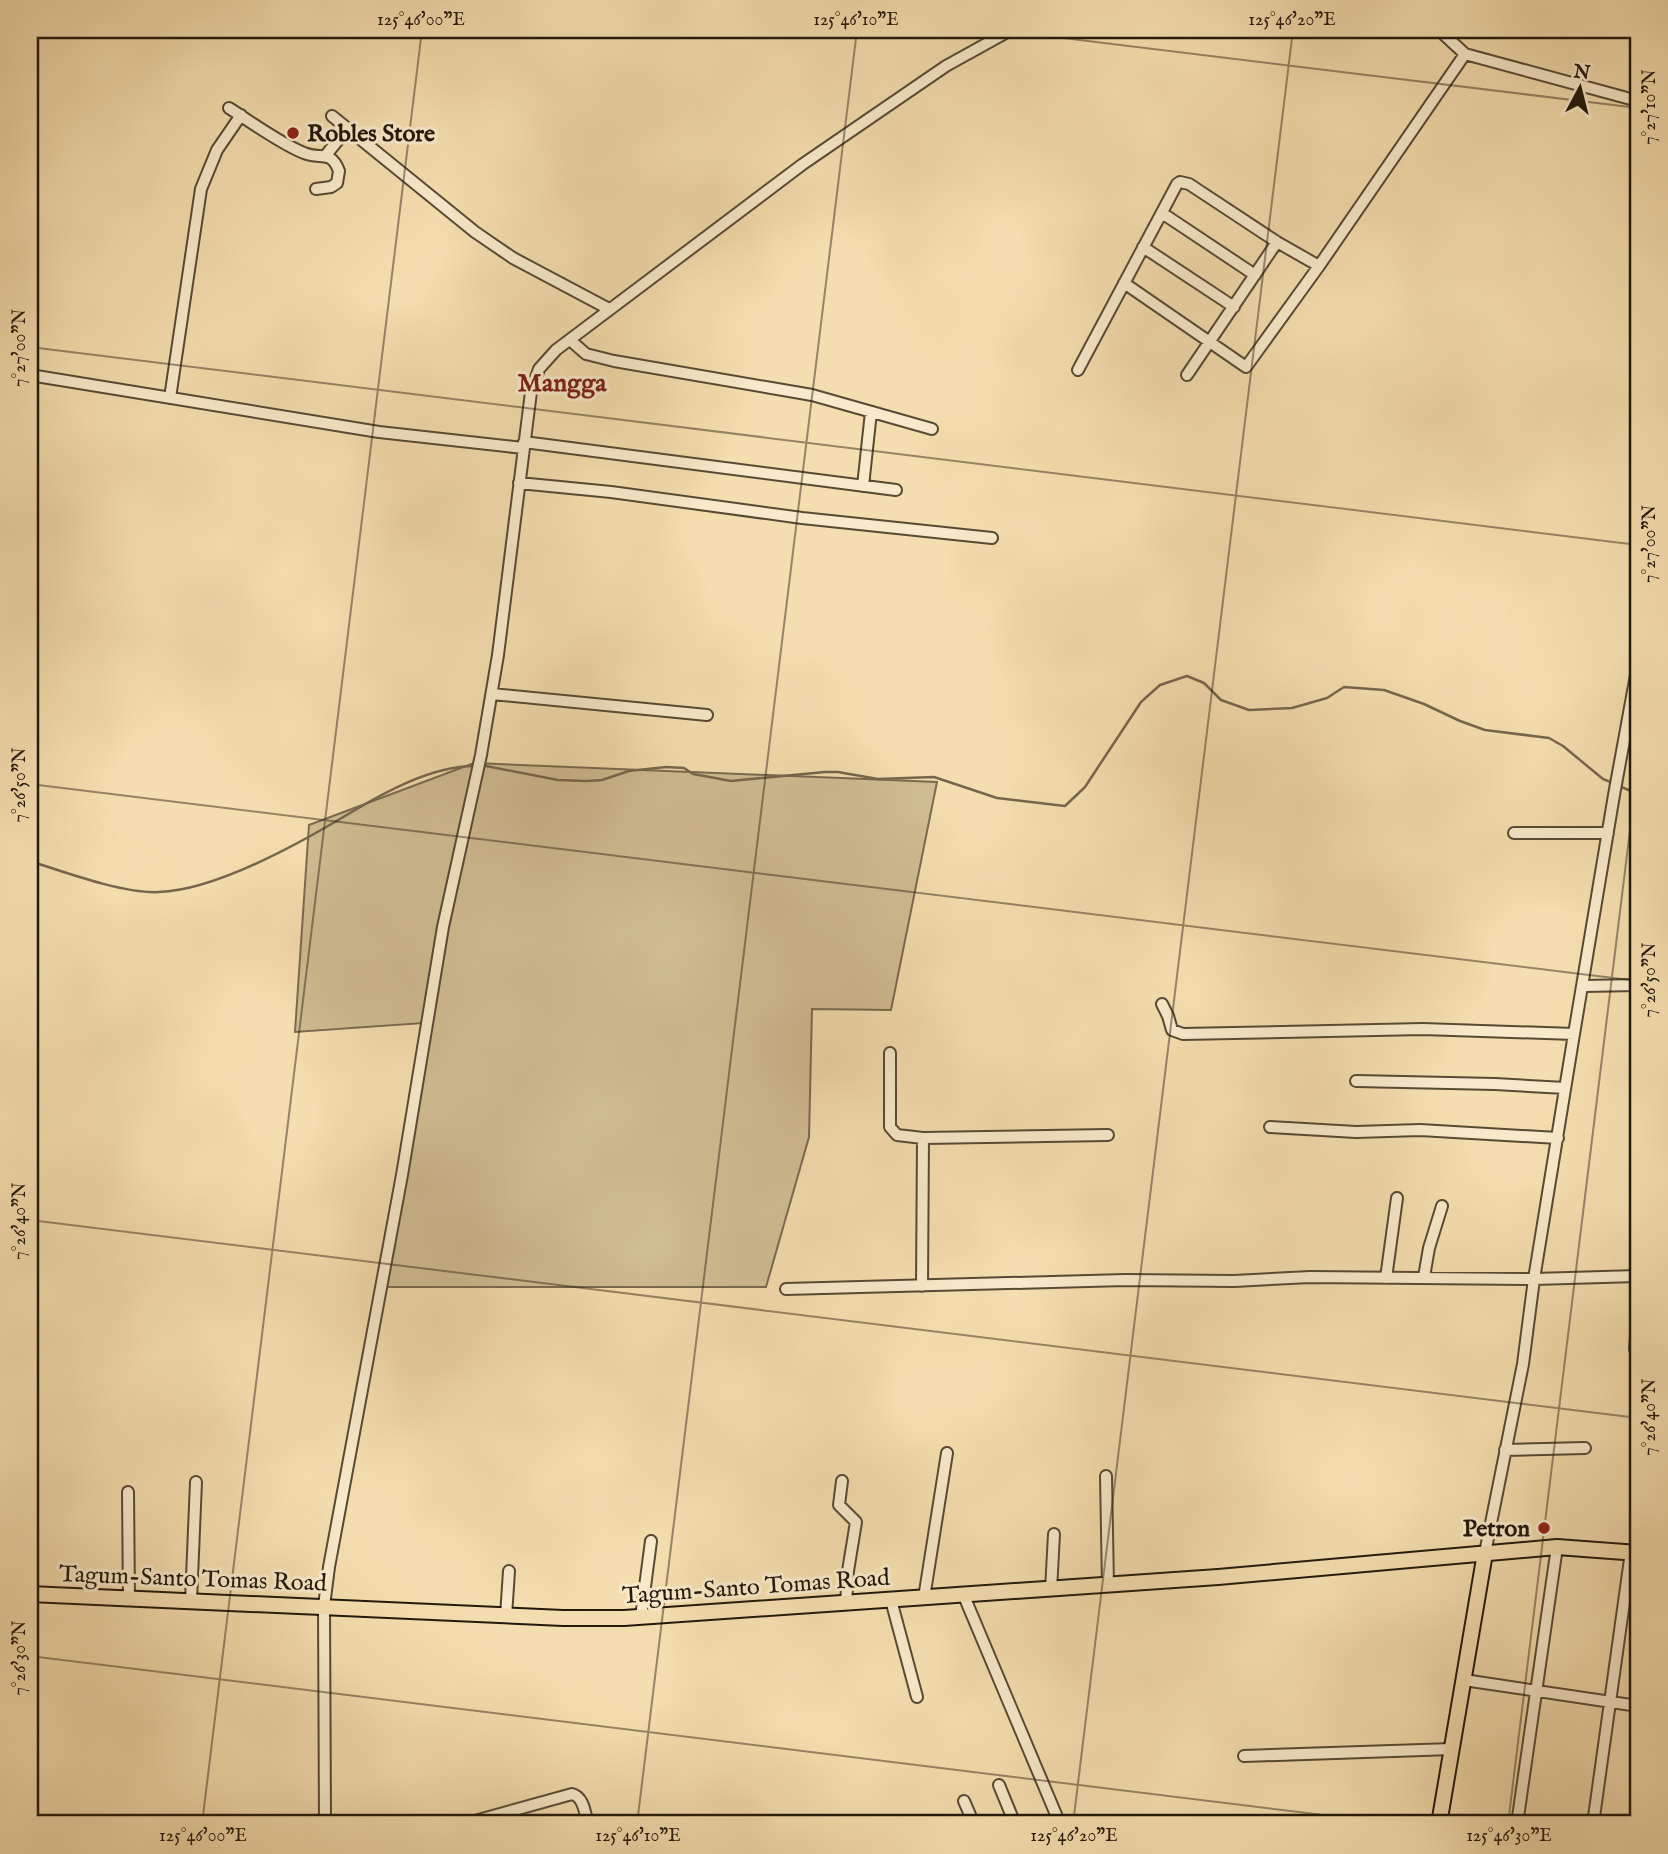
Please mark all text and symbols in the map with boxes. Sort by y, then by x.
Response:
text: 125°46'00"E [377,9,465,32]
text: 125°46'10"E [813,9,899,32]
text: 125°46'20"E [1248,9,1336,32]
north arrow [1546,52,1616,122]
text: N [1571,60,1592,86]
text: 7°27'10"N [1639,69,1662,145]
place label: Robles Store [307,119,435,150]
marker: Robles Store [285,125,301,141]
text: 7°27'00"N [9,309,32,387]
district label: Mangga [518,367,607,400]
text: 7°27'00"N [1639,505,1662,583]
text: 7°26'50"N [9,747,32,822]
text: 7°26'50"N [1639,942,1662,1017]
text: 7°26'40"N [9,1182,32,1260]
text: 7°26'40"N [1639,1378,1662,1456]
place label: Petron [1463,1514,1530,1545]
marker: Petron [1536,1520,1552,1536]
street label: Tagum-Santo Tomas Road [58,1559,328,1600]
street label: Tagum-Santo Tomas Road [621,1563,891,1612]
text: 7°26'30"N [9,1620,32,1696]
text: 125°46'00"E [159,1825,247,1848]
text: 125°46'10"E [595,1825,681,1848]
text: 125°46'20"E [1030,1825,1118,1848]
text: 125°46'30"E [1466,1825,1552,1848]

